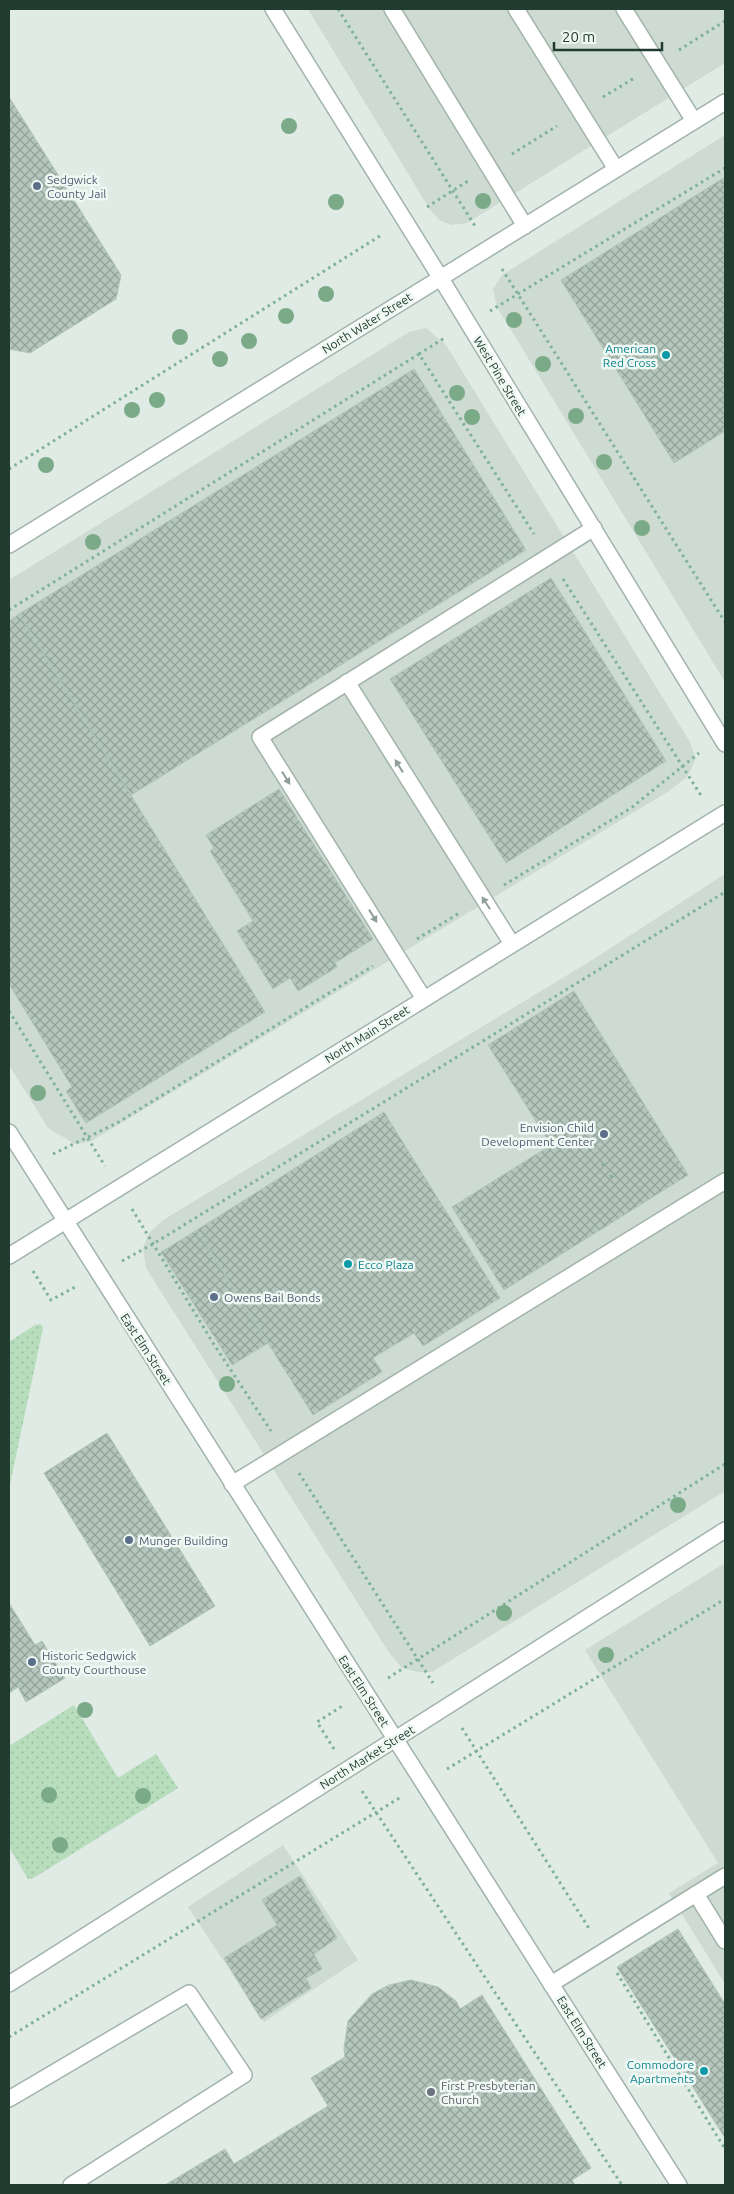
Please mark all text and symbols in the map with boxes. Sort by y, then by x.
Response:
scale bar [554,20,662,52]
text: 20 m [562,28,595,45]
place label: Sedgwick County Jail [47,173,106,200]
marker: Sedgwick County Jail [31,180,43,192]
street label: North Water Street [320,290,415,356]
street label: West Pine Street [471,334,529,418]
place label: American Red Cross [603,342,656,369]
marker: American Red Cross [660,349,672,361]
one-way arrow [395,759,404,772]
one-way arrow [282,772,291,785]
one-way arrow [481,897,491,910]
one-way arrow [368,909,377,923]
street label: North Main Street [322,1003,412,1065]
place label: Envision Child Development Center [481,1121,594,1148]
marker: Envision Child Development Center [598,1128,610,1140]
marker: Ecco Plaza [342,1258,354,1270]
place label: Ecco Plaza [358,1258,414,1271]
marker: Owens Bail Bonds [208,1291,220,1303]
place label: Owens Bail Bonds [224,1291,320,1304]
street label: East Elm Street [118,1311,174,1387]
marker: Munger Building [123,1534,135,1546]
place label: Munger Building [139,1534,228,1547]
place label: Historic Sedgwick County Courthouse [42,1649,146,1676]
street label: East Elm Street [336,1653,392,1729]
marker: Historic Sedgwick County Courthouse [26,1656,38,1668]
street label: North Market Street [317,1722,417,1791]
street label: East Elm Street [555,1994,609,2070]
place label: Commodore Apartments [627,2058,694,2085]
marker: Commodore Apartments [698,2065,710,2077]
place label: First Presbyterian Church [441,2079,536,2106]
marker: First Presbyterian Church [425,2086,437,2098]

